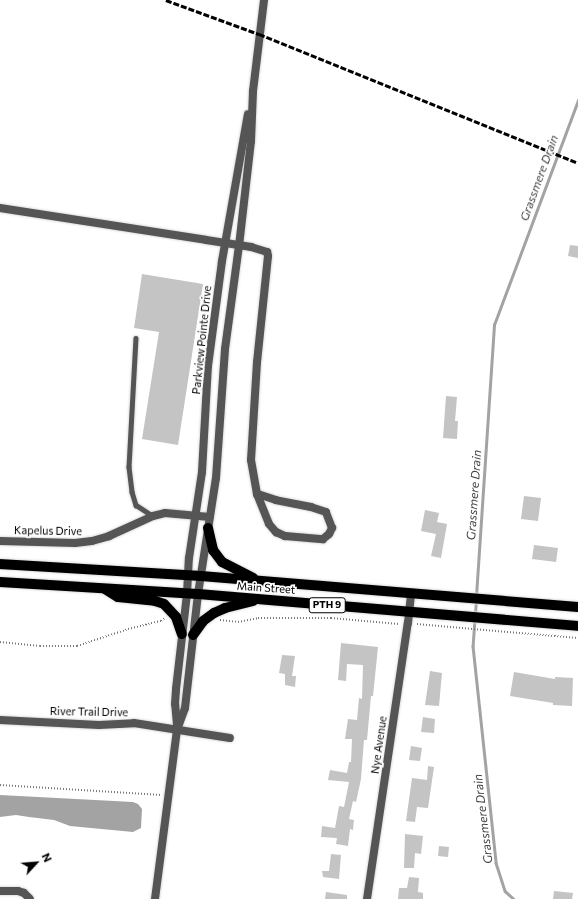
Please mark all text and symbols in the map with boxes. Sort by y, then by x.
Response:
water label: Grassmere Drain [517,133,561,223]
street label: Parkview Pointe Drive [190,285,214,395]
water label: Grassmere Drain [464,449,484,541]
street label: Kapelus Drive [14,524,82,538]
street label: Main Street [236,579,296,597]
road number: PTH 9 [308,597,346,613]
street label: River Trail Drive [50,705,128,719]
street label: Nye Avenue [368,715,390,775]
water label: Grassmere Drain [470,773,496,865]
north arrow [16,843,56,883]
text: N [40,851,55,864]

